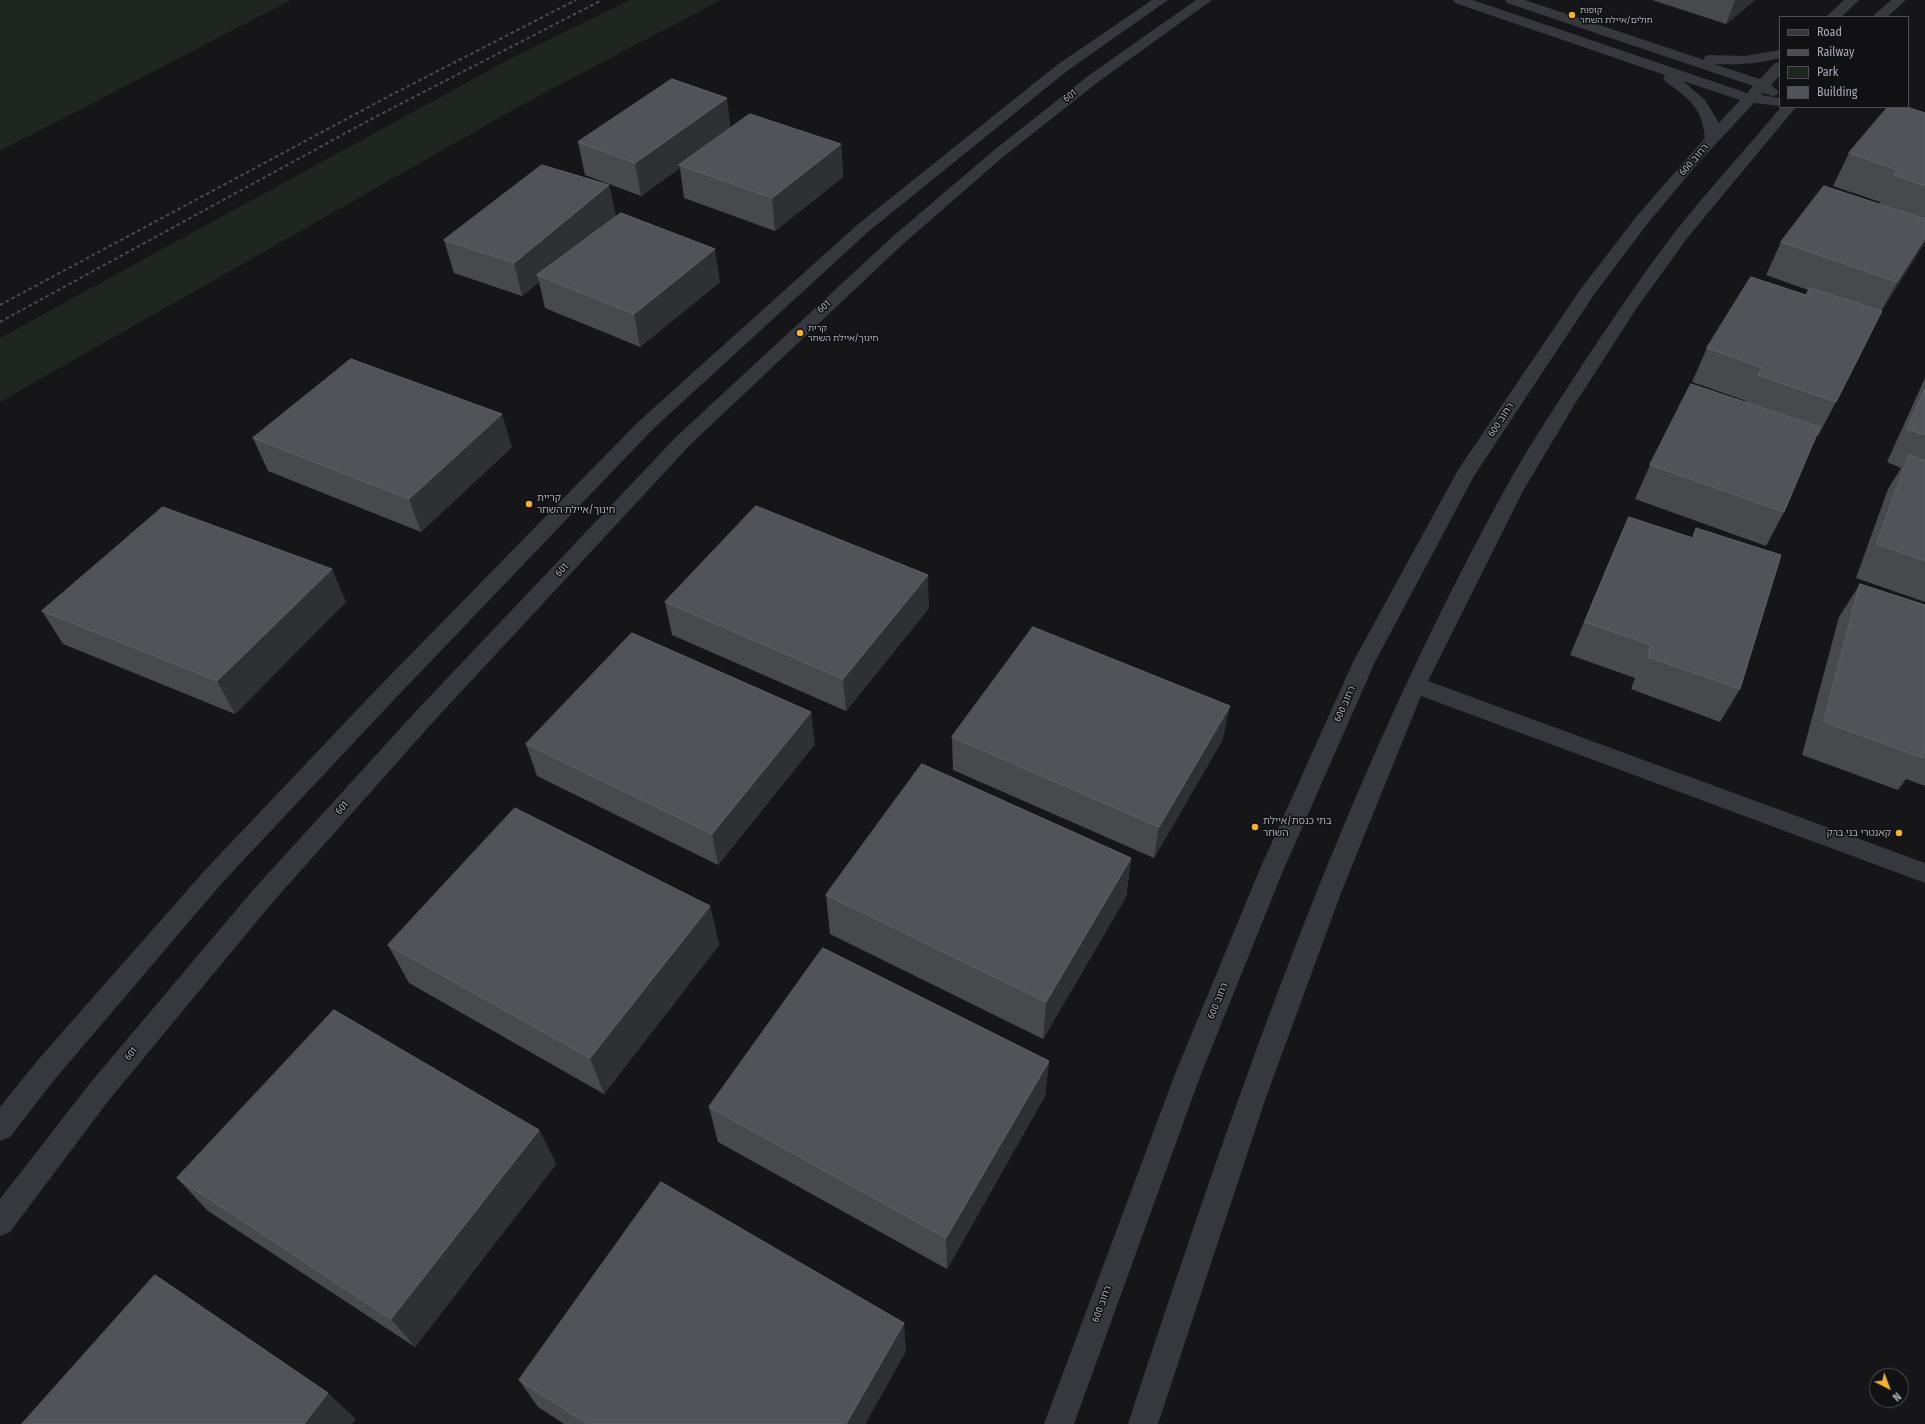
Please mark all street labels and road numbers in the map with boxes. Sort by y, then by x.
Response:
street label: 601 [1061,87,1079,105]
street label: רחוב 600 [1677,142,1711,178]
street label: 601 [815,298,833,316]
street label: רחוב 600 [1486,401,1516,439]
street label: 601 [553,561,571,579]
street label: רחוב 600 [1332,684,1358,724]
street label: 601 [333,799,351,817]
street label: רחוב 600 [1205,981,1231,1021]
street label: 601 [122,1045,140,1063]
street label: רחוב 600 [1090,1284,1114,1324]

